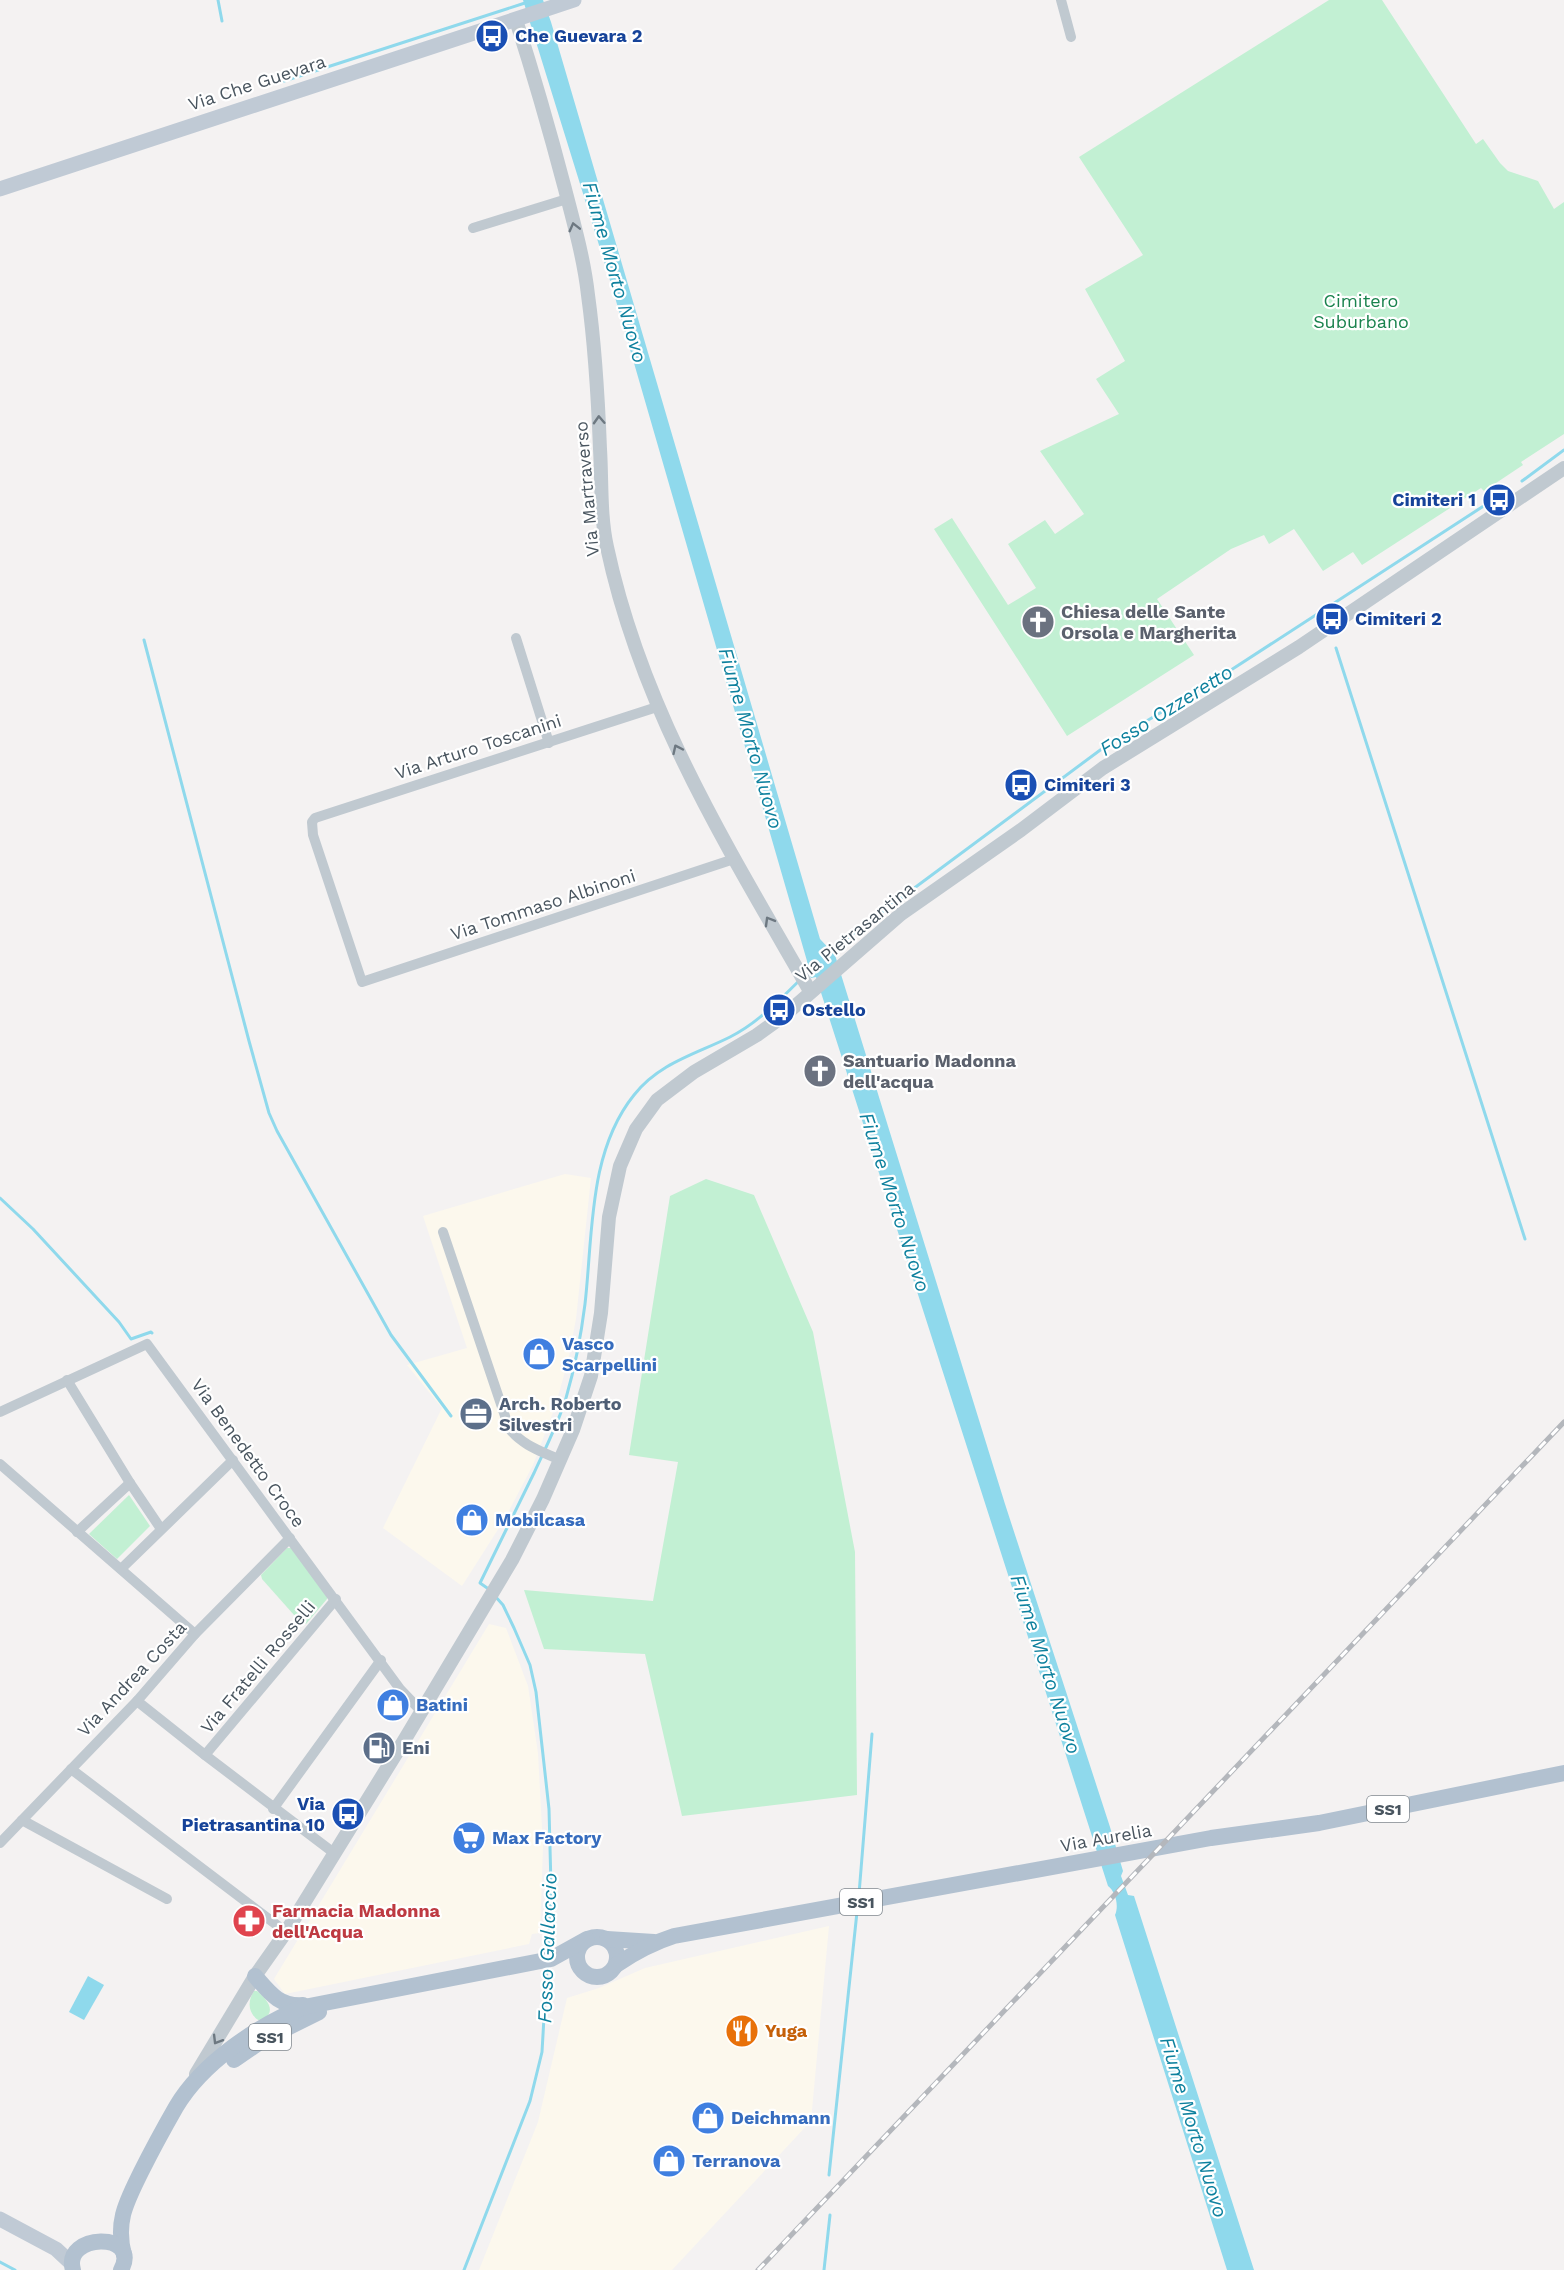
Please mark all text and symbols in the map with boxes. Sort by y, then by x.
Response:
bus stop icon: Che Guevara 2 [474,18,510,54]
place label: Che Guevara 2 [515,25,642,46]
street label: Via Che Guevara [185,50,328,115]
water label: Fiume Morto Nuovo [578,178,652,366]
one-way arrow [569,222,582,232]
park label: Cimitero Suburbano [1313,290,1409,332]
one-way arrow [592,415,605,424]
street label: Via Martraverso [570,420,603,558]
bus stop icon: Cimiteri 1 [1481,482,1517,518]
place label: Cimiteri 1 [1392,489,1476,510]
place label: Chiesa delle Sante Orsola e Margherita [1061,601,1237,643]
bus stop icon: Cimiteri 2 [1314,601,1350,637]
church icon: Chiesa delle Sante Orsola e Margherita [1020,604,1056,640]
place label: Cimiteri 2 [1355,608,1442,629]
water label: Fiume Morto Nuovo [714,644,788,832]
water label: Fosso Ozzeretto [1095,659,1237,761]
street label: Via Arturo Toscanini [392,710,564,783]
one-way arrow [672,745,684,756]
bus stop icon: Cimiteri 3 [1003,767,1039,803]
place label: Cimiteri 3 [1044,774,1131,795]
street label: Via Tommaso Albinoni [448,865,638,944]
street label: Via Pietrasantina [791,877,919,986]
one-way arrow [765,917,777,927]
bus stop icon: Ostello [761,992,797,1028]
place label: Ostello [802,999,866,1020]
place label: Santuario Madonna dell'acqua [843,1050,1016,1092]
church icon: Santuario Madonna dell'acqua [802,1053,838,1089]
water label: Fiume Morto Nuovo [855,1109,935,1295]
place label: Vasco Scarpellini [562,1333,657,1375]
shop icon: Vasco Scarpellini [521,1336,557,1372]
street label: Via Benedetto Croce [187,1374,310,1531]
place label: Arch. Roberto Silvestri [499,1393,622,1435]
office icon: Arch. Roberto Silvestri [458,1396,494,1432]
shop icon: Mobilcasa [454,1502,490,1538]
place label: Mobilcasa [495,1509,586,1530]
water label: Fiume Morto Nuovo [1006,1571,1086,1757]
street label: Via Fratelli Rosselli [196,1596,319,1737]
street label: Via Andrea Costa [73,1617,190,1741]
shop icon: Batini [375,1687,411,1723]
place label: Batini [416,1694,468,1715]
fuel station icon: Eni [361,1730,397,1766]
place label: Eni [402,1737,430,1758]
place label: Via Pietrasantina 10 [181,1793,326,1835]
bus stop icon: Via Pietrasantina 10 [330,1796,366,1832]
road number: SS1 [1367,1796,1409,1822]
street label: Via Aurelia [1059,1819,1153,1856]
supermarket icon: Max Factory [451,1820,487,1856]
place label: Max Factory [492,1827,602,1848]
water label: Fosso Gallaccio [532,1872,562,2024]
road number: SS1 [840,1889,882,1915]
place label: Farmacia Madonna dell'Acqua [272,1900,441,1942]
pharmacy icon: Farmacia Madonna dell'Acqua [231,1903,267,1939]
restaurant icon: Yuga [724,2013,760,2049]
place label: Yuga [765,2020,808,2041]
road number: SS1 [249,2024,291,2050]
one-way arrow [212,2034,224,2044]
water label: Fiume Morto Nuovo [1155,2034,1233,2220]
shop icon: Deichmann [690,2100,726,2136]
place label: Deichmann [731,2107,831,2128]
shop icon: Terranova [651,2143,687,2179]
place label: Terranova [692,2150,781,2171]

